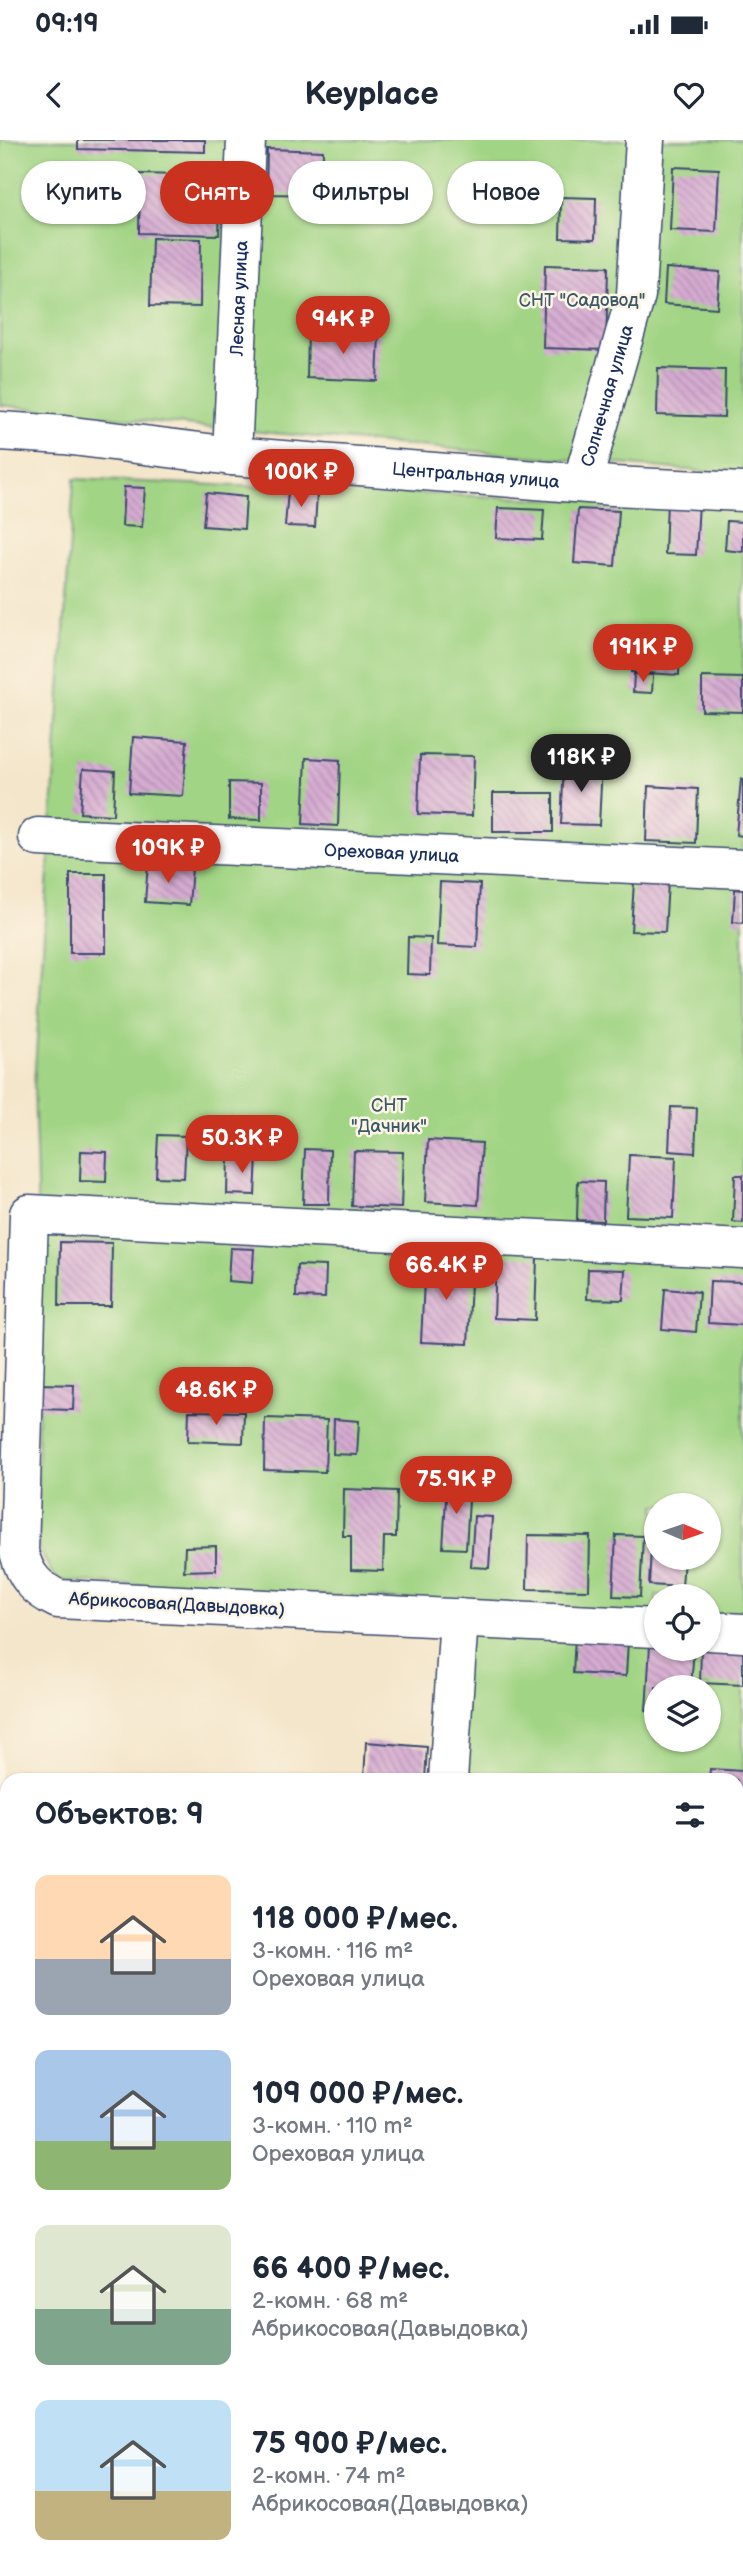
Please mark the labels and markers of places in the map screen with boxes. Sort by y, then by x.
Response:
pin: 94K ₽ [294,296,392,356]
pin: 100K ₽ [244,450,358,509]
pin: 191K ₽ [586,624,700,684]
pin: 118K ₽ [524,734,638,794]
pin: 109K ₽ [111,826,225,885]
pin: 50.3K ₽ [177,1116,307,1175]
pin: 66.4K ₽ [381,1242,511,1302]
pin: 48.6K ₽ [151,1368,281,1427]
pin: 75.9K ₽ [391,1456,521,1516]

